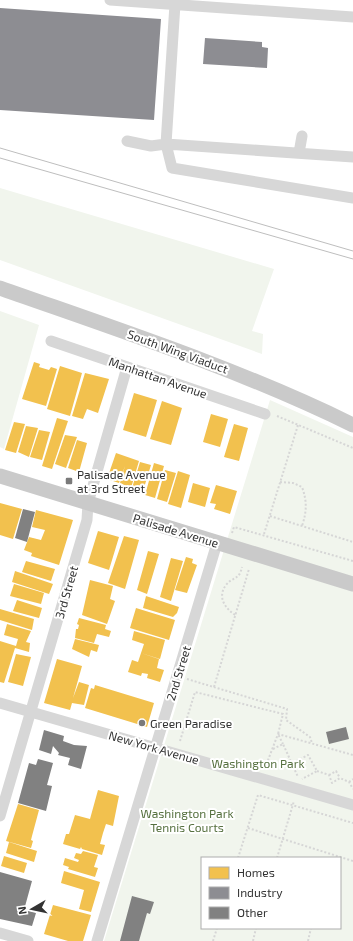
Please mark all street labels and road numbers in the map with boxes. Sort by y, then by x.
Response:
street label: South Wing Viaduct [126,326,231,376]
street label: Manhattan Avenue [107,354,209,400]
street label: Palisade Avenue [132,510,220,550]
street label: 3rd Street [52,564,80,620]
street label: 2nd Street [163,643,193,702]
street label: New York Avenue [107,727,201,767]

